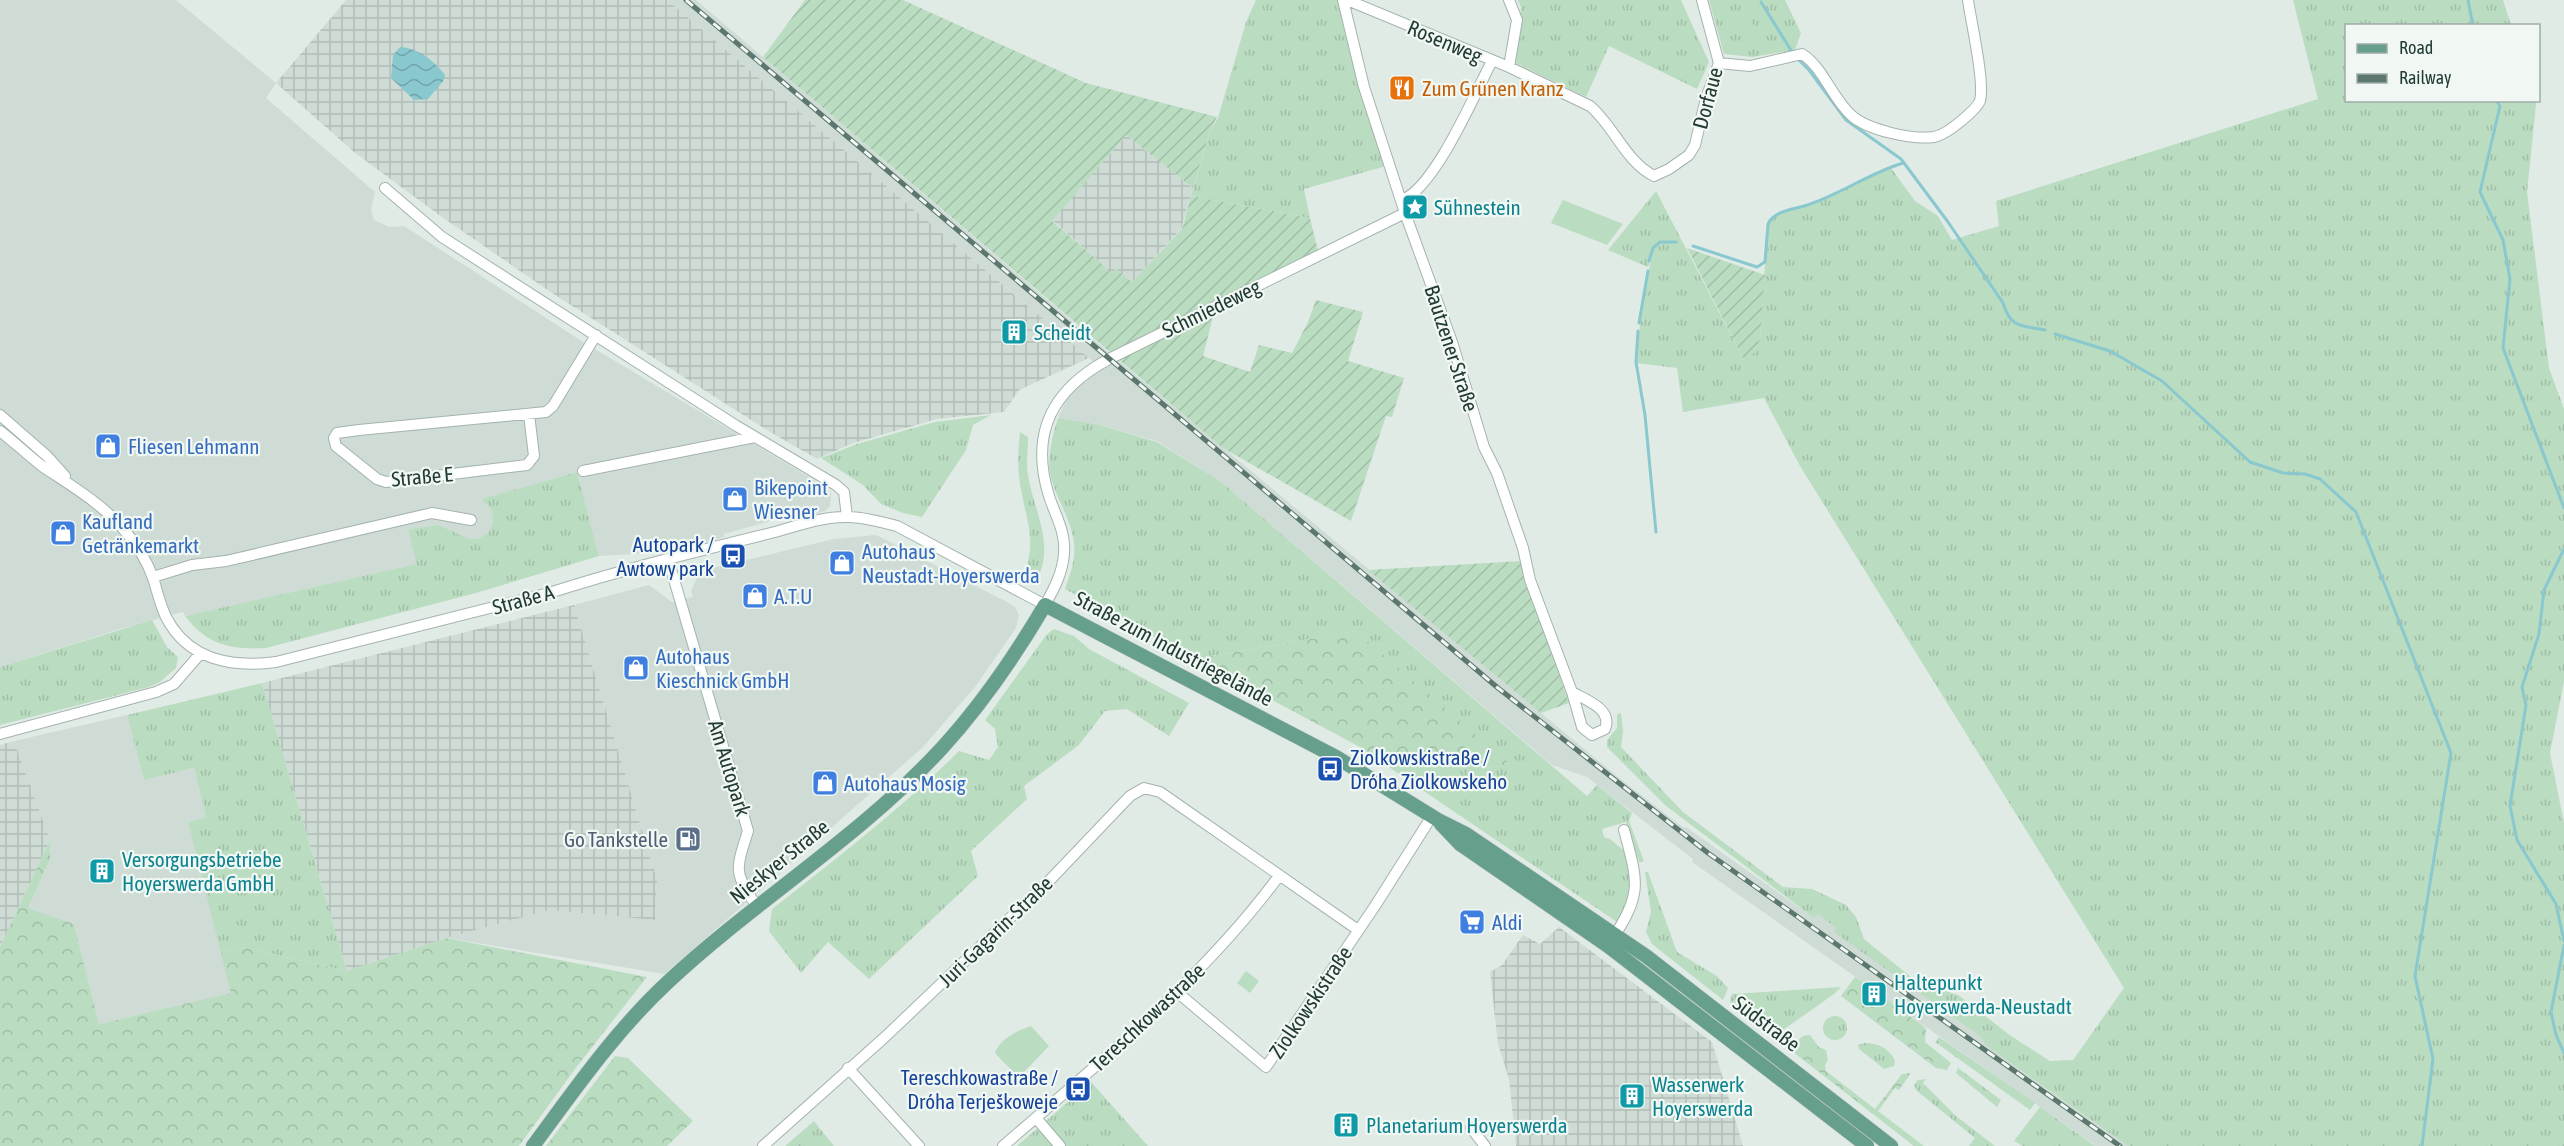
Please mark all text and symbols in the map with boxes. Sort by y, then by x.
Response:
street label: Rosenweg [1404,15,1486,67]
legend [2345,24,2540,102]
text: Road [2399,37,2433,58]
street label: Dorfaue [1687,65,1727,131]
text: Railway [2399,67,2451,88]
restaurant icon: Zum Grünen Kranz [1387,73,1417,103]
place label: Zum Grünen Kranz [1422,76,1564,100]
place icon: Sühnestein [1400,192,1430,222]
place label: Sühnestein [1434,195,1521,219]
street label: Schmiedeweg [1158,274,1264,342]
street label: Bautzener Straße [1420,282,1484,414]
building icon: Scheidt [999,317,1029,347]
place label: Scheidt [1034,320,1091,344]
shop icon: Fliesen Lehmann [93,431,123,461]
place label: Fliesen Lehmann [128,434,260,458]
street label: Straße E [390,461,454,491]
place label: Bikepoint Wiesner [754,475,828,523]
shop icon: Bikepoint Wiesner [720,484,750,514]
place label: Kaufland Getränkemarkt [82,509,199,557]
shop icon: Kaufland Getränkemarkt [48,518,78,548]
place label: Autopark / Awtowy park [616,532,714,580]
place label: Autohaus Neustadt-Hoyerswerda [862,539,1040,587]
bus stop icon: Autopark / Awtowy park [718,541,748,571]
shop icon: Autohaus Neustadt-Hoyerswerda [827,548,857,578]
street label: Straße A [489,579,557,619]
shop icon: A.T.U [740,581,770,611]
place label: A.T.U [774,584,812,608]
street label: Straße zum Industriegelände [1071,585,1277,711]
place label: Autohaus Kieschnick GmbH [656,644,789,692]
shop icon: Autohaus Kieschnick GmbH [621,653,651,683]
street label: Am Autopark [704,717,756,819]
place label: Ziolkowskistraße / Dróha Ziolkowskeho [1350,745,1507,793]
bus stop icon: Ziolkowskistraße / Dróha Ziolkowskeho [1315,754,1345,784]
shop icon: Autohaus Mosig [810,768,840,798]
place label: Autohaus Mosig [844,771,966,795]
street label: Nieskyer Straße [725,814,833,908]
fuel station icon: Go Tankstelle [673,824,703,854]
place label: Go Tankstelle [564,827,668,851]
place label: Versorgungsbetriebe Hoyerswerda GmbH [122,847,282,895]
building icon: Versorgungsbetriebe Hoyerswerda GmbH [87,856,117,886]
street label: Juri-Gagarin-Straße [933,871,1057,991]
supermarket icon: Aldi [1457,907,1487,937]
place label: Aldi [1492,910,1522,934]
street label: Ziolkowskistraße [1264,941,1356,1063]
street label: Tereschkowastraße [1085,958,1209,1076]
place label: Haltepunkt Hoyerswerda-Neustadt [1894,970,2072,1018]
building icon: Haltepunkt Hoyerswerda-Neustadt [1859,979,1889,1009]
street label: Südstraße [1729,990,1805,1056]
place label: Tereschkowastraße / Dróha Terješkoweje [900,1065,1058,1113]
place label: Wasserwerk Hoyerswerda [1652,1072,1753,1120]
bus stop icon: Tereschkowastraße / Dróha Terješkoweje [1063,1074,1093,1104]
building icon: Wasserwerk Hoyerswerda [1617,1081,1647,1111]
building icon: Planetarium Hoyerswerda [1331,1110,1361,1140]
place label: Planetarium Hoyerswerda [1366,1113,1568,1137]

